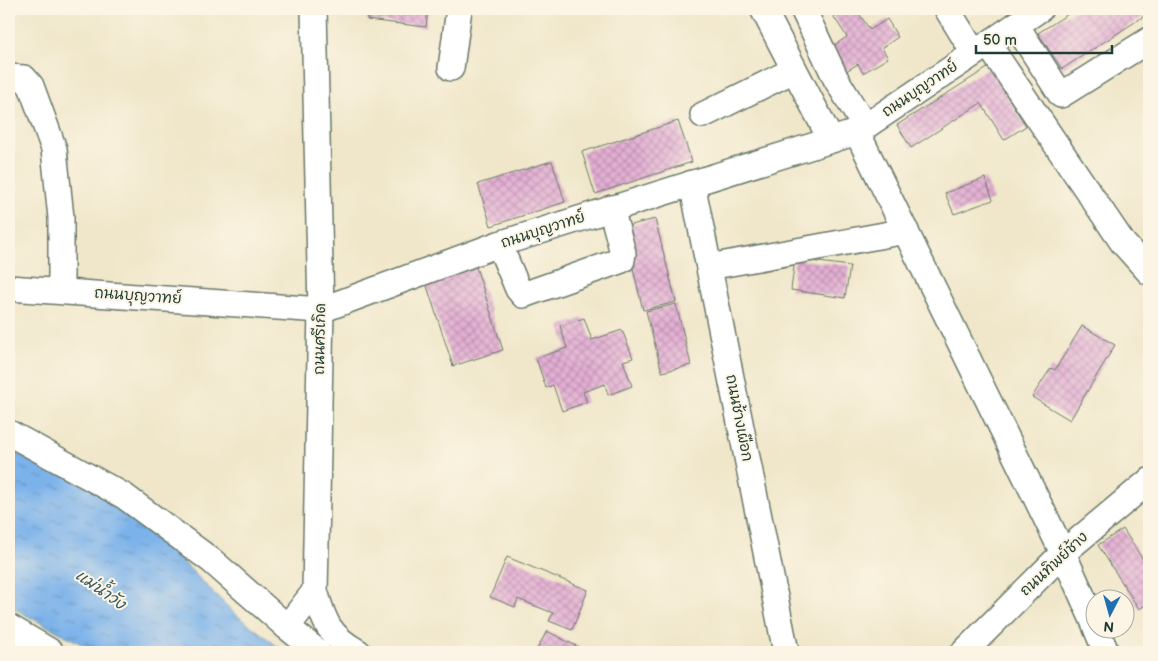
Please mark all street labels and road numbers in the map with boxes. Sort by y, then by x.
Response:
street label: ถนนบุญวาทย์ [878,56,962,122]
street label: ถนนบุญวาทย์ [498,206,588,254]
street label: ถนนบุญวาทย์ [94,282,183,310]
street label: ถนนศรีเกิด [310,303,330,375]
street label: ถนนช้างเผือก [721,373,758,463]
street label: ถนนทิพย์ช้าง [1015,527,1092,600]

